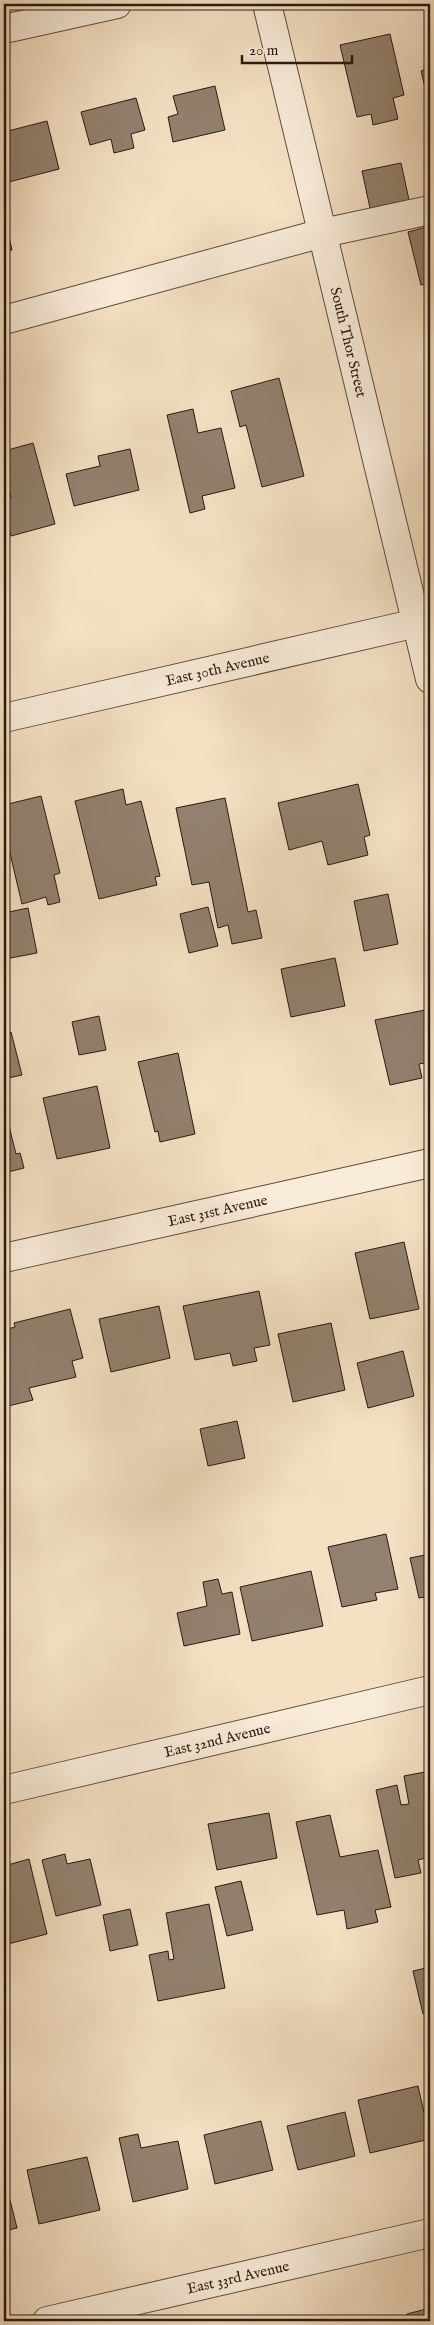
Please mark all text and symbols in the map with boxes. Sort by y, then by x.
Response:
scale bar [242,32,352,64]
text: 20 m [249,41,279,60]
street label: South Thor Street [326,285,371,399]
street label: East 30th Avenue [164,648,271,690]
street label: East 31st Avenue [166,1190,269,1231]
street label: East 32nd Avenue [162,1718,272,1762]
street label: East 33rd Avenue [185,2256,291,2298]

